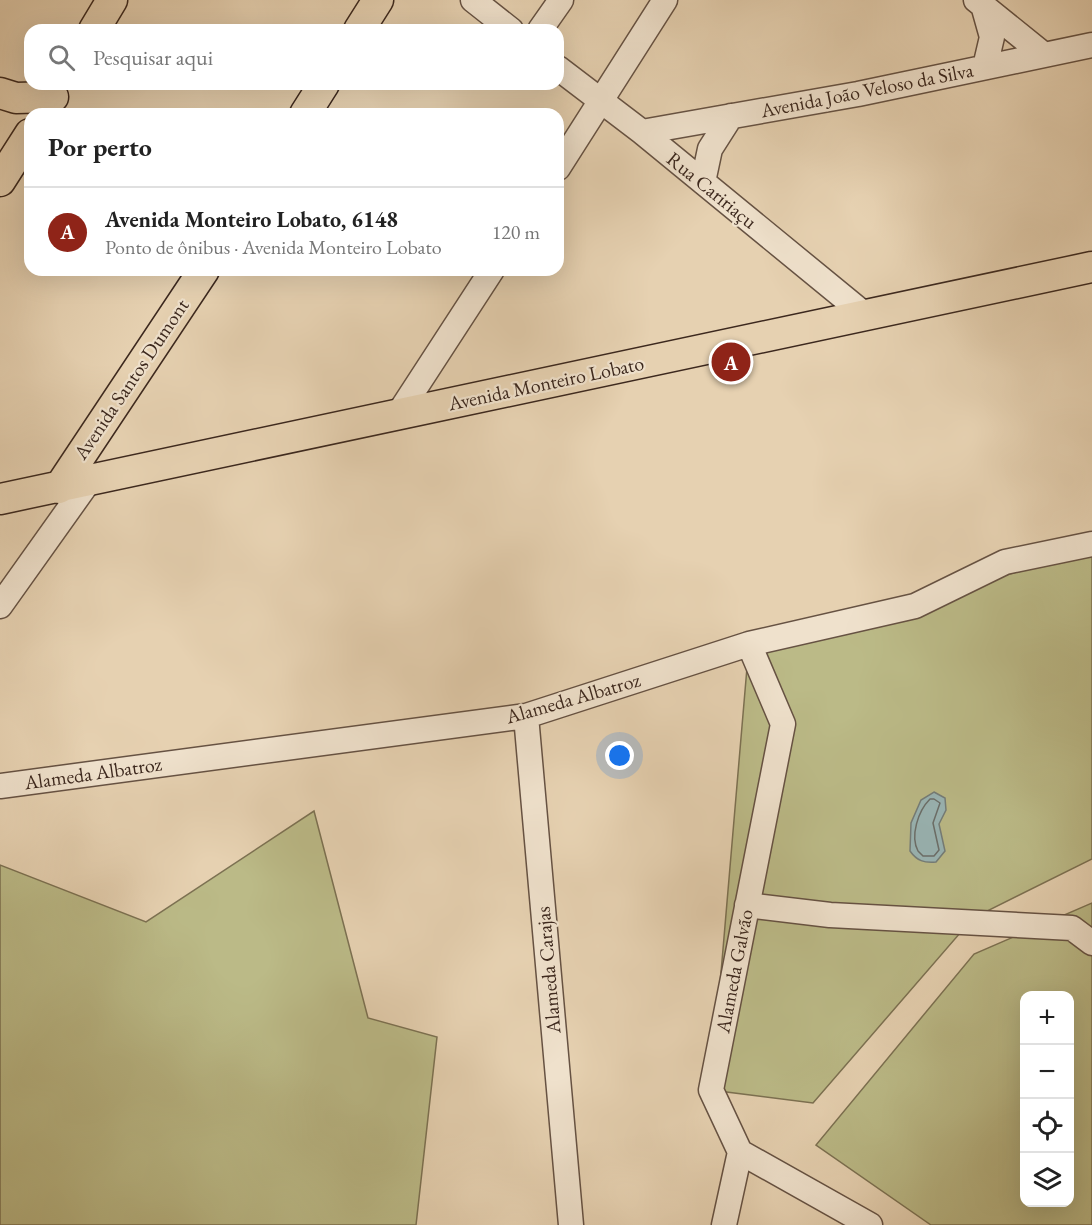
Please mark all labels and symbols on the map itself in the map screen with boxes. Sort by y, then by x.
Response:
street label: Avenida João Veloso da Silva [757,57,976,124]
street label: Rua Caririaçu [662,146,763,235]
street label: Avenida Santos Dumont [67,293,195,465]
pin: A [712,340,750,385]
street label: Avenida Monteiro Lobato [445,350,646,417]
street label: Alameda Albatroz [502,666,644,730]
your location [605,741,634,770]
street label: Alameda Albatroz [22,750,164,796]
street label: Alameda Carajas [529,905,567,1036]
street label: Alameda Galvão [709,907,759,1036]

